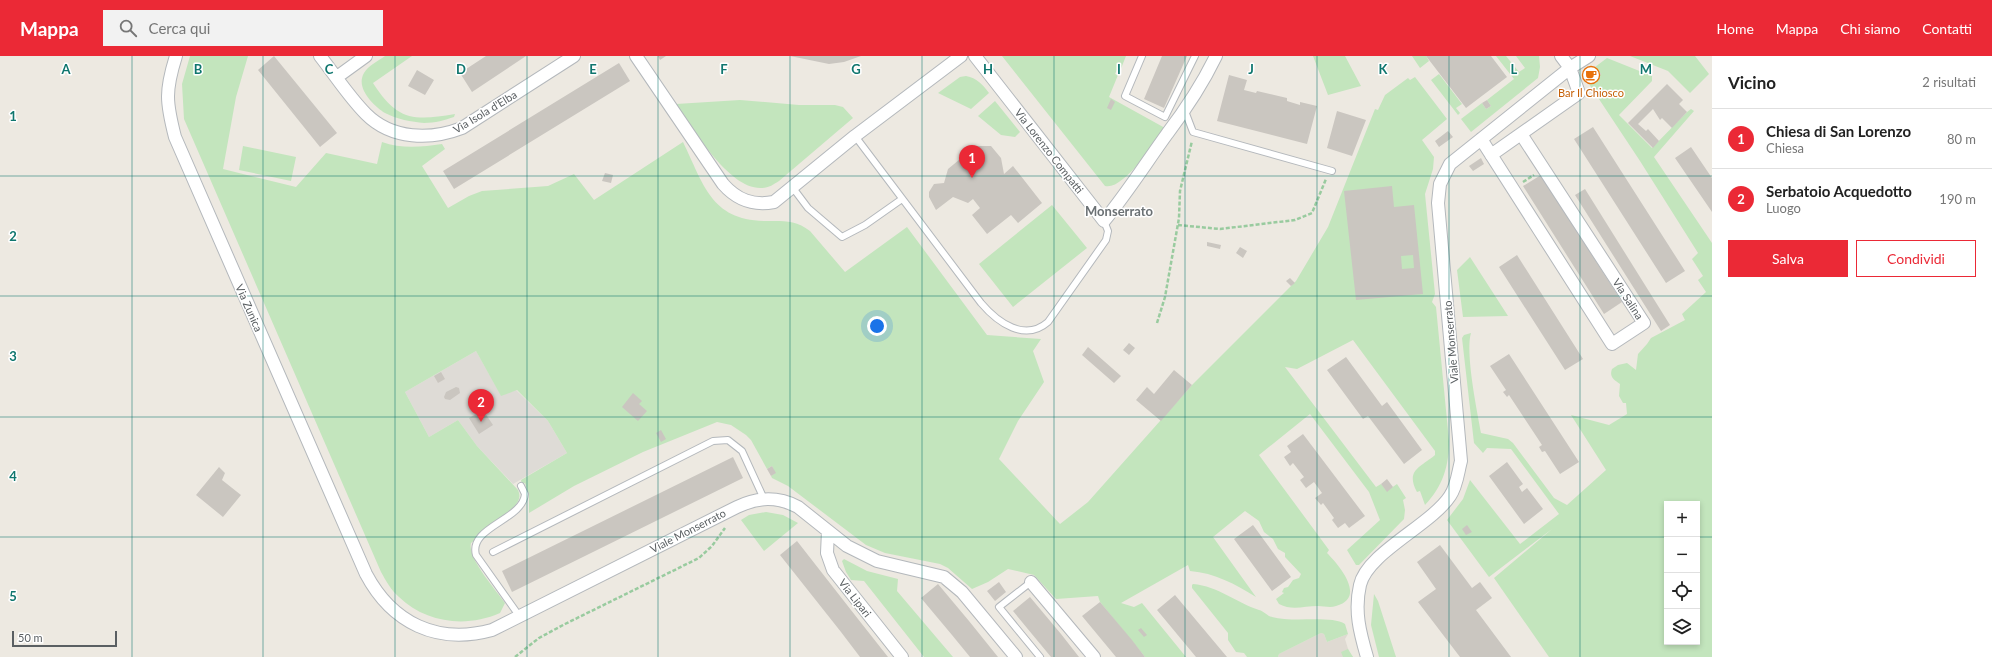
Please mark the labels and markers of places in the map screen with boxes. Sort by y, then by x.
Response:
cafe icon: Bar Il Chiosco [1581,65,1601,85]
place label: Bar Il Chiosco [1558,86,1624,99]
pin: 1 [959,145,985,178]
pin: 2 [468,389,494,422]

